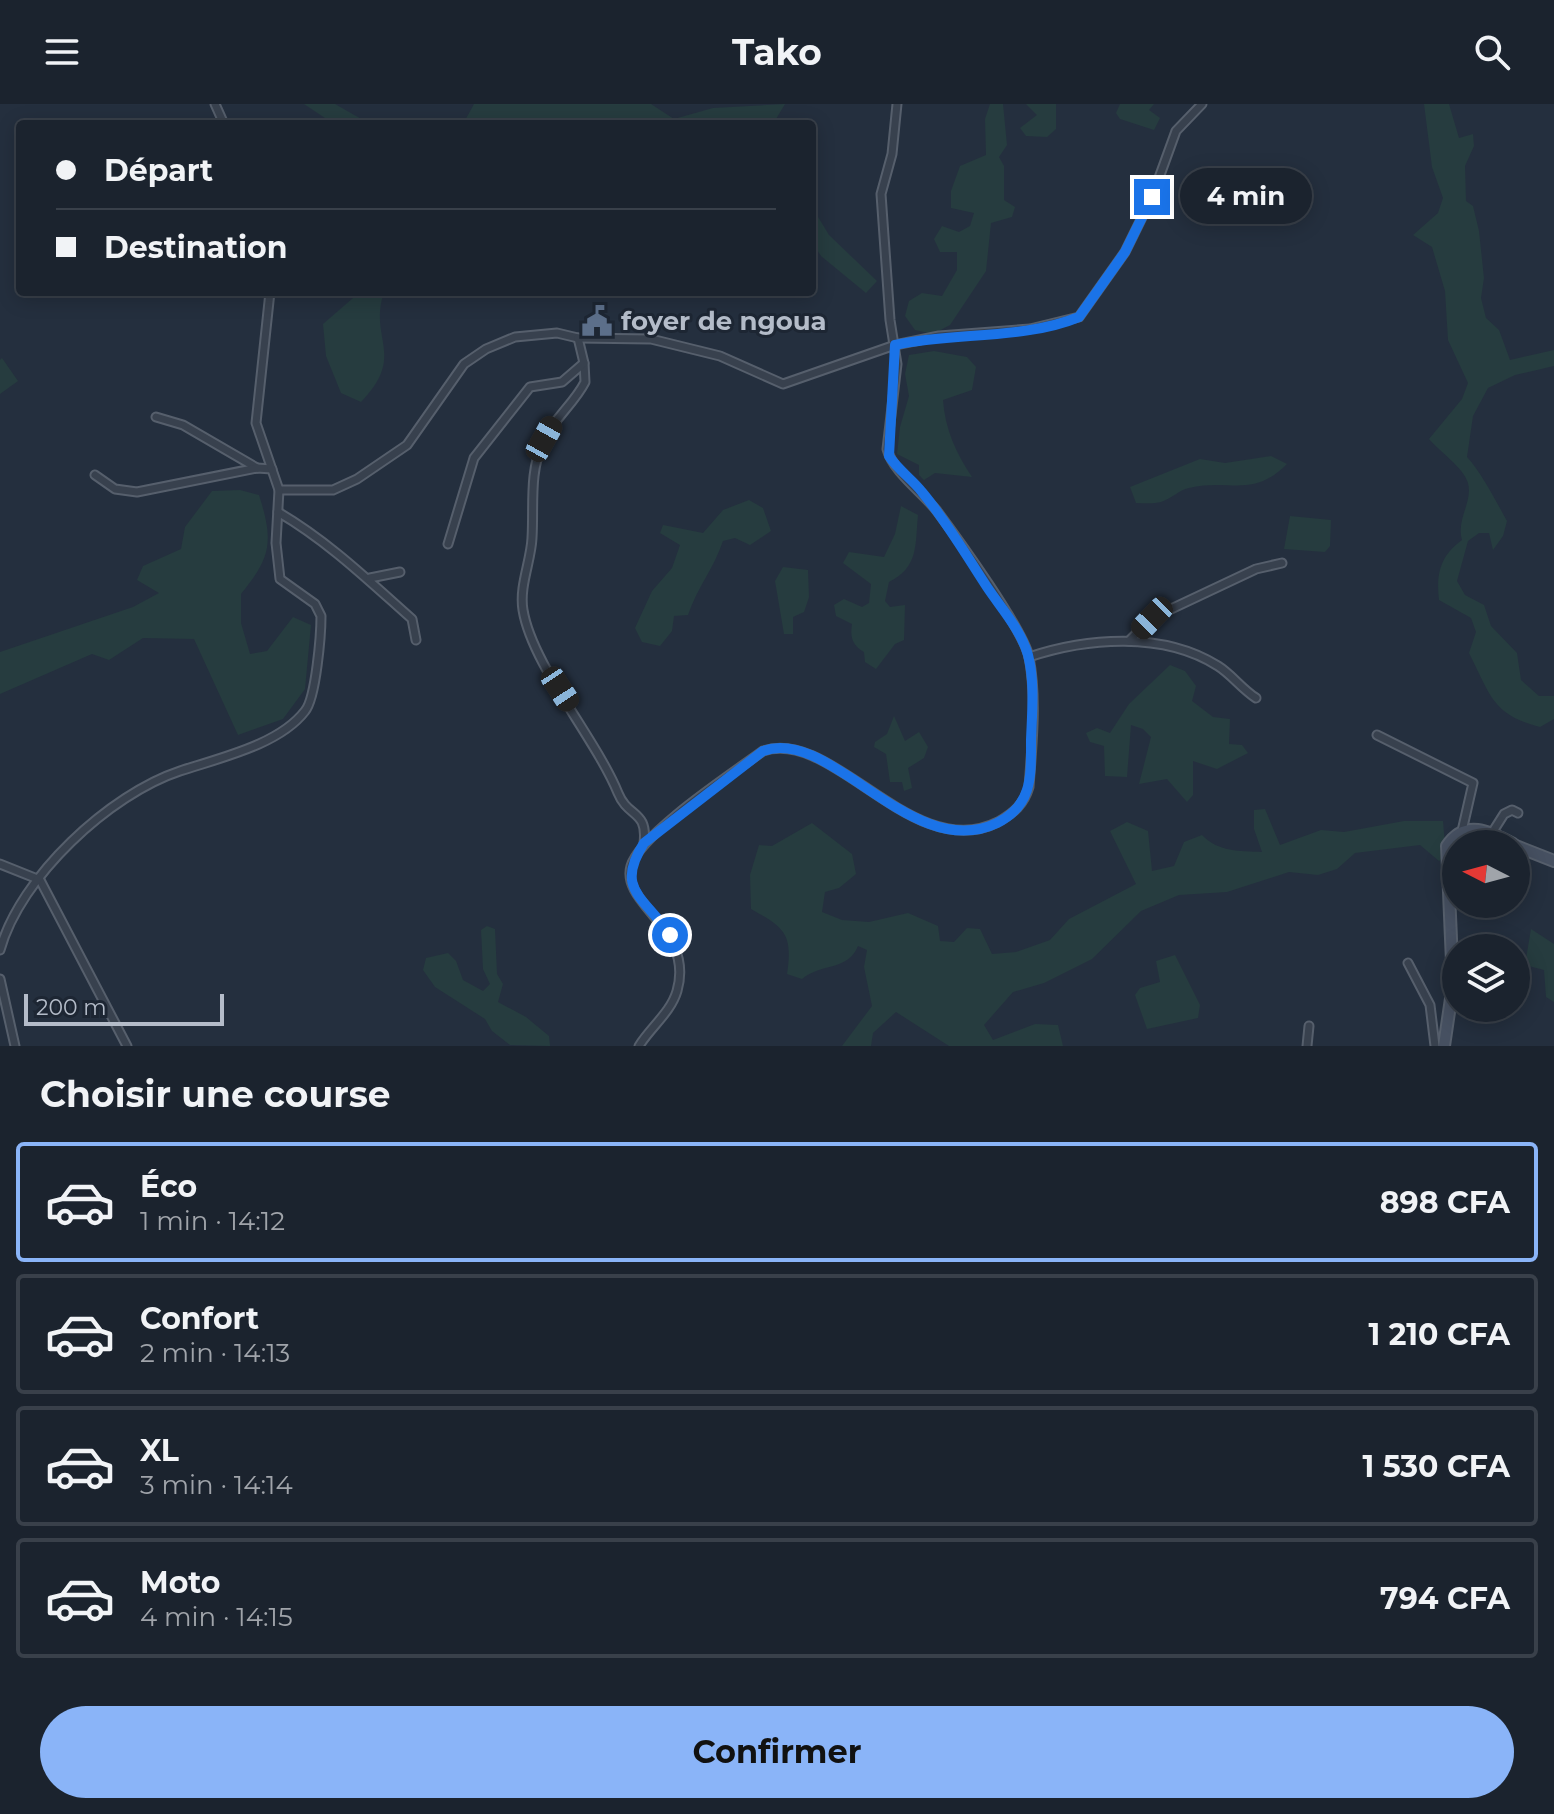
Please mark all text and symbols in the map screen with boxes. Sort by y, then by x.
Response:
icon: menu [40,30,84,74]
text: Tako [732,30,822,74]
icon: search [1470,30,1514,74]
text: Départ [104,152,213,189]
callout: 4 min [1180,169,1312,225]
route end [1134,179,1170,215]
text: 4 min [1207,180,1285,212]
text: Destination [104,229,287,266]
public building icon: foyer de ngoua [580,304,614,338]
place label: foyer de ngoua [621,305,827,337]
car [522,412,566,466]
car [1127,592,1177,644]
car [537,662,583,716]
north arrow [1442,830,1530,918]
map controls [1442,830,1530,1022]
route start [652,917,688,953]
button: layers [1442,934,1530,1022]
scale bar [24,990,224,1026]
text: 200 m [36,994,107,1021]
text: Choisir une course [40,1072,391,1116]
icon: car [44,1166,116,1238]
text: Éco [140,1168,197,1205]
text: 898 CFA [1380,1184,1510,1221]
text: 1 min · 14:12 [140,1205,285,1237]
icon: car [44,1298,116,1370]
text: Confort [140,1300,259,1337]
text: 1 210 CFA [1368,1316,1510,1353]
text: 2 min · 14:13 [140,1337,290,1369]
icon: car [44,1430,116,1502]
text: XL [140,1432,179,1469]
text: 1 530 CFA [1362,1448,1510,1485]
text: 3 min · 14:14 [140,1469,293,1501]
icon: car [44,1562,116,1634]
text: Moto [140,1564,221,1601]
text: 794 CFA [1380,1580,1510,1617]
text: 4 min · 14:15 [140,1601,293,1633]
button: Confirmer [40,1706,1514,1798]

